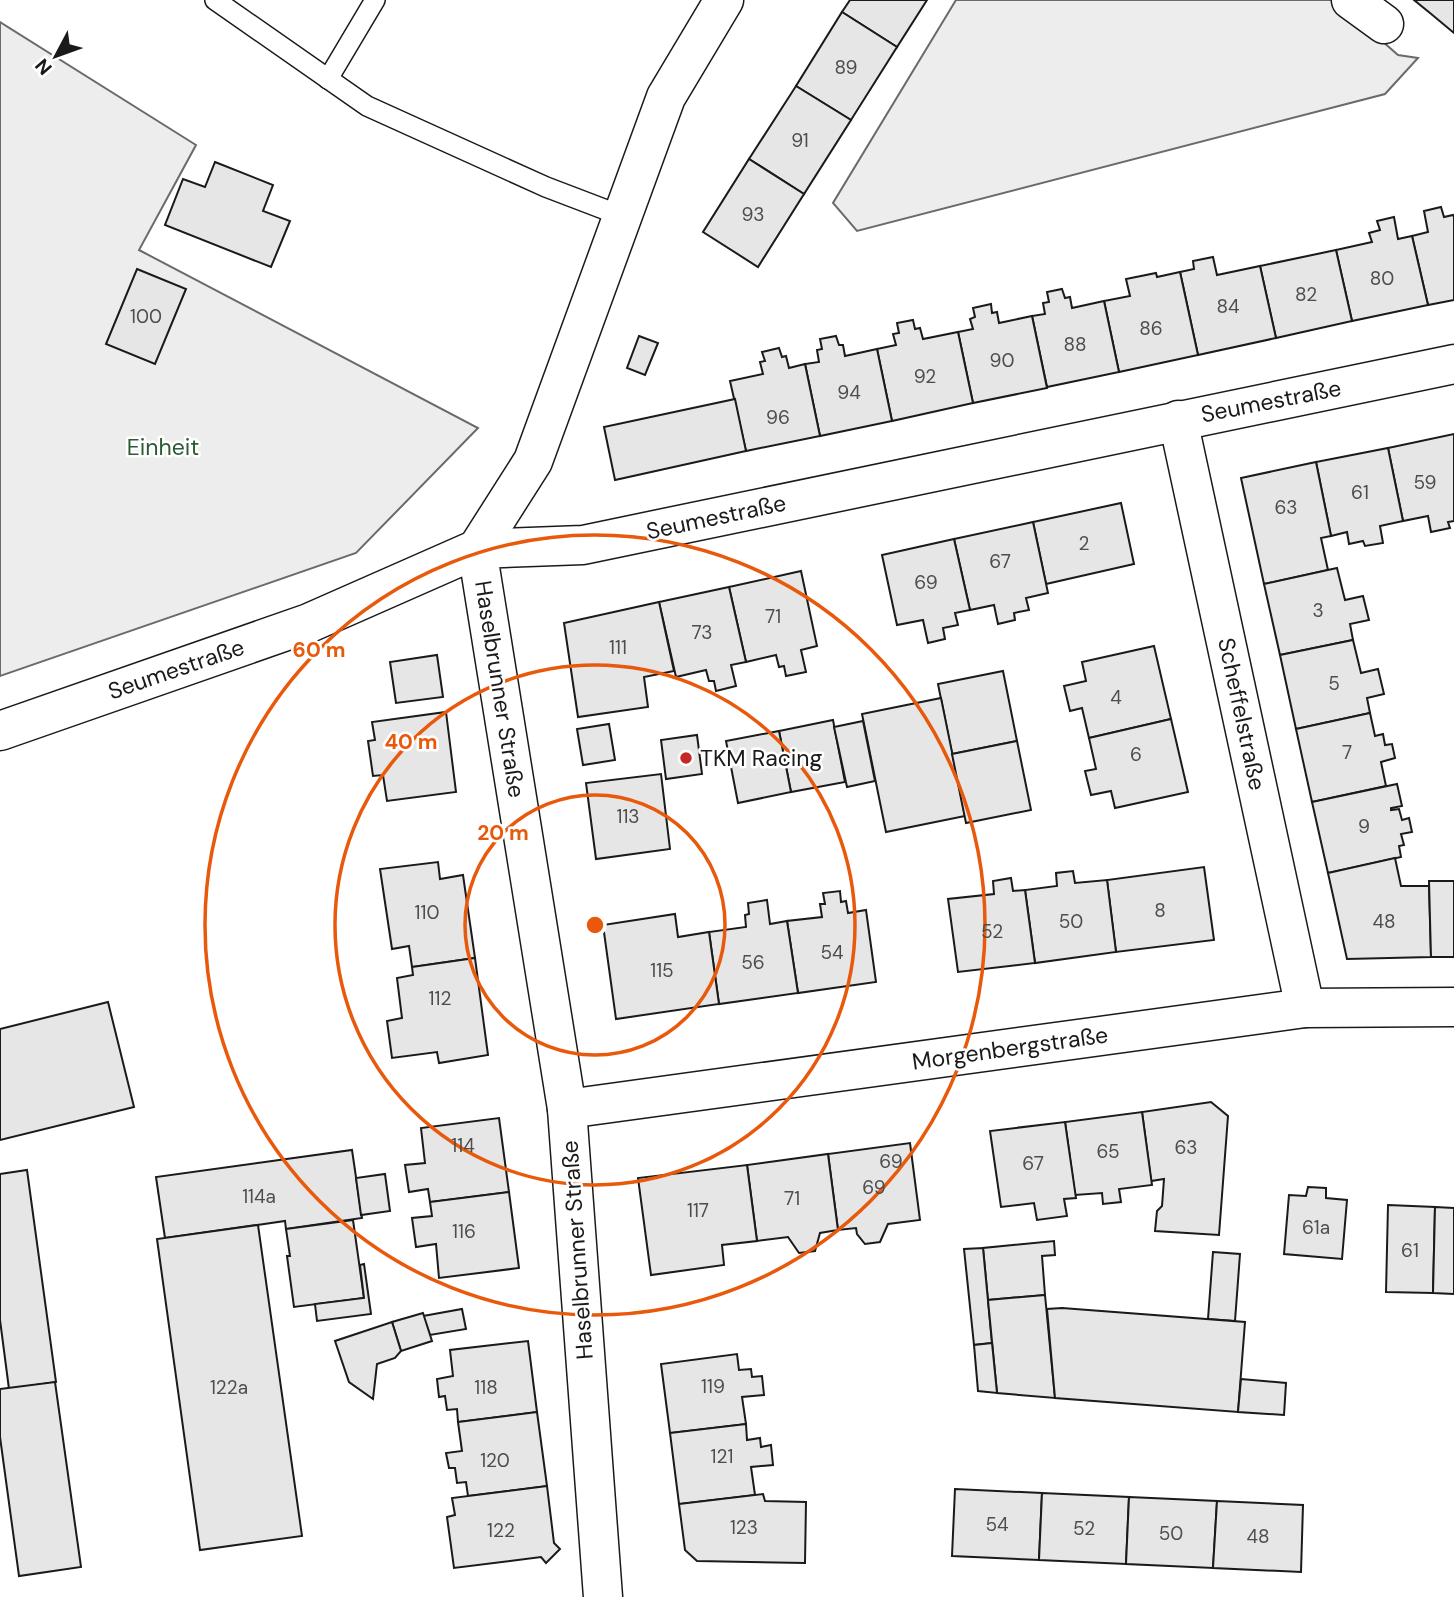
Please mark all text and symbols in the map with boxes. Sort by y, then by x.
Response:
north arrow [21,21,91,91]
text: N [30,53,58,80]
house number: 89 [835,55,857,80]
house number: 91 [791,128,809,153]
house number: 93 [742,202,764,227]
house number: 80 [1370,266,1394,291]
house number: 82 [1295,282,1317,307]
house number: 84 [1216,294,1240,319]
house number: 100 [130,304,162,329]
house number: 86 [1139,316,1163,341]
house number: 88 [1063,332,1087,357]
house number: 90 [990,348,1014,373]
house number: 92 [914,364,936,389]
street label: Seumestraße [1198,373,1344,429]
house number: 94 [837,380,861,405]
house number: 96 [766,405,790,430]
park label: Einheit [127,432,199,462]
house number: 59 [1414,470,1436,495]
house number: 61 [1351,480,1369,505]
street label: Seumestraße [643,488,789,546]
house number: 63 [1274,495,1298,520]
house number: 2 [1079,531,1090,556]
house number: 67 [989,549,1011,574]
house number: 69 [914,570,938,595]
street label: Haselbrunner Straße [468,578,532,800]
house number: 3 [1312,598,1324,623]
house number: 71 [765,604,781,629]
house number: 73 [692,620,712,645]
street label: Seumestraße [104,632,248,706]
house number: 111 [609,635,627,660]
street label: Scheffelstraße [1211,635,1273,793]
text: 60 m [293,636,345,664]
house number: 5 [1328,671,1340,696]
house number: 4 [1110,685,1122,710]
text: 40 m [384,728,438,756]
house number: 7 [1342,740,1352,765]
house number: 6 [1130,742,1142,767]
place label: TKM Racing [700,743,823,773]
marker: TKM Racing [678,750,694,766]
house number: 113 [616,804,640,829]
house number: 9 [1358,814,1370,839]
text: 20 m [477,819,529,847]
house number: 8 [1154,898,1166,923]
house number: 110 [415,900,439,925]
house number: 50 [1059,909,1083,934]
house number: 48 [1372,909,1396,934]
centre of rings [583,913,607,937]
house number: 52 [981,919,1003,944]
house number: 54 [820,940,844,965]
house number: 56 [741,950,765,975]
house number: 115 [650,958,674,983]
house number: 112 [429,986,451,1011]
street label: Morgenbergstraße [910,1019,1110,1077]
house number: 114 [451,1133,475,1158]
house number: 63 [1174,1135,1198,1160]
house number: 65 [1096,1139,1120,1164]
street label: Haselbrunner Straße [554,1140,600,1360]
house number: 69 [879,1149,903,1174]
house number: 67 [1022,1151,1044,1176]
house number: 69 [862,1175,886,1200]
house number: 114a [242,1184,276,1209]
house number: 71 [784,1186,800,1211]
house number: 117 [687,1198,709,1223]
house number: 61a [1302,1215,1330,1240]
house number: 116 [452,1219,476,1244]
house number: 61 [1401,1238,1419,1263]
house number: 119 [701,1374,725,1399]
house number: 122a [210,1375,248,1400]
house number: 118 [474,1375,498,1400]
house number: 121 [711,1444,733,1469]
house number: 120 [480,1448,510,1473]
house number: 54 [985,1512,1009,1537]
house number: 123 [730,1515,758,1540]
house number: 52 [1073,1516,1095,1541]
house number: 122 [487,1518,515,1543]
house number: 50 [1159,1521,1183,1546]
house number: 48 [1246,1524,1270,1549]

